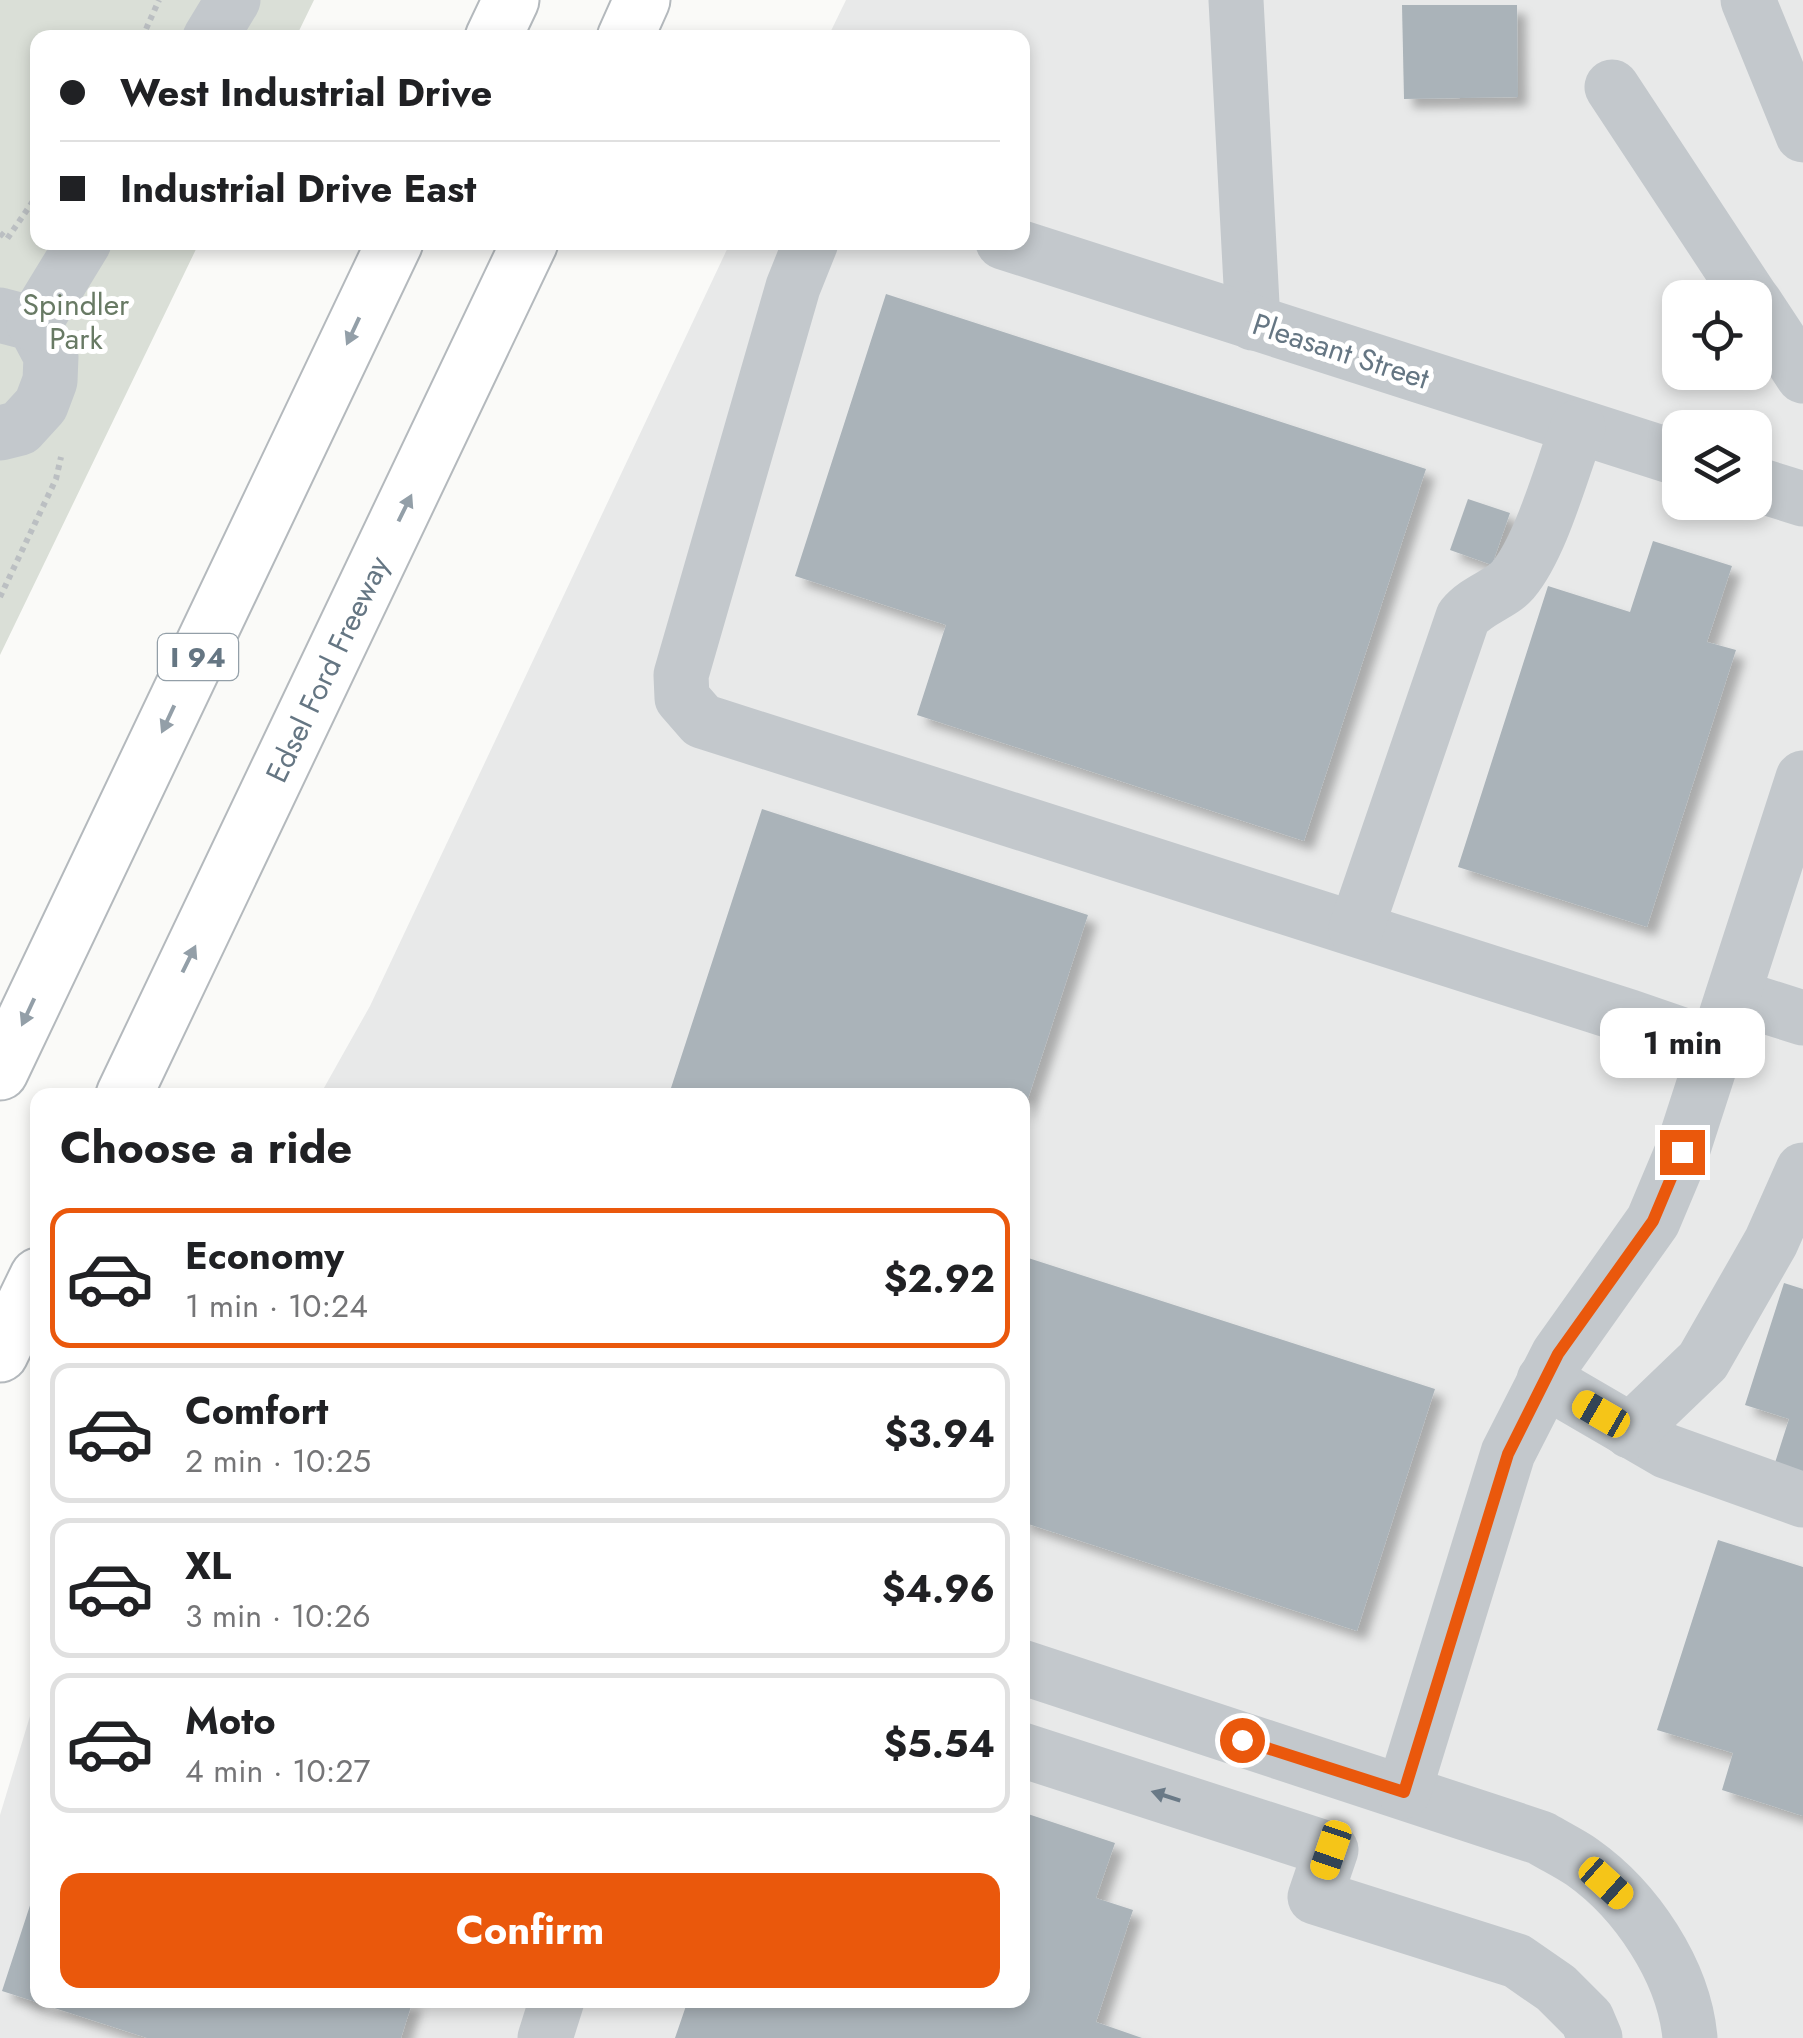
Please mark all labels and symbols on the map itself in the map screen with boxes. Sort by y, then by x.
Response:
park label: Spindler Park [23,283,130,360]
street label: Pleasant Street [1247,302,1436,400]
one-way arrow [345,316,362,345]
one-way arrow [397,493,414,522]
street label: Edsel Ford Freeway [254,548,400,789]
road number: I 94 [158,634,238,680]
one-way arrow [160,704,177,733]
one-way arrow [181,944,198,973]
one-way arrow [20,998,37,1027]
callout: 1 min [1600,1007,1764,1077]
route end [1660,1130,1705,1175]
car [1568,1386,1634,1442]
route start [1220,1718,1265,1763]
one-way arrow [1150,1788,1180,1803]
car [1307,1817,1355,1883]
car [1574,1852,1638,1914]

